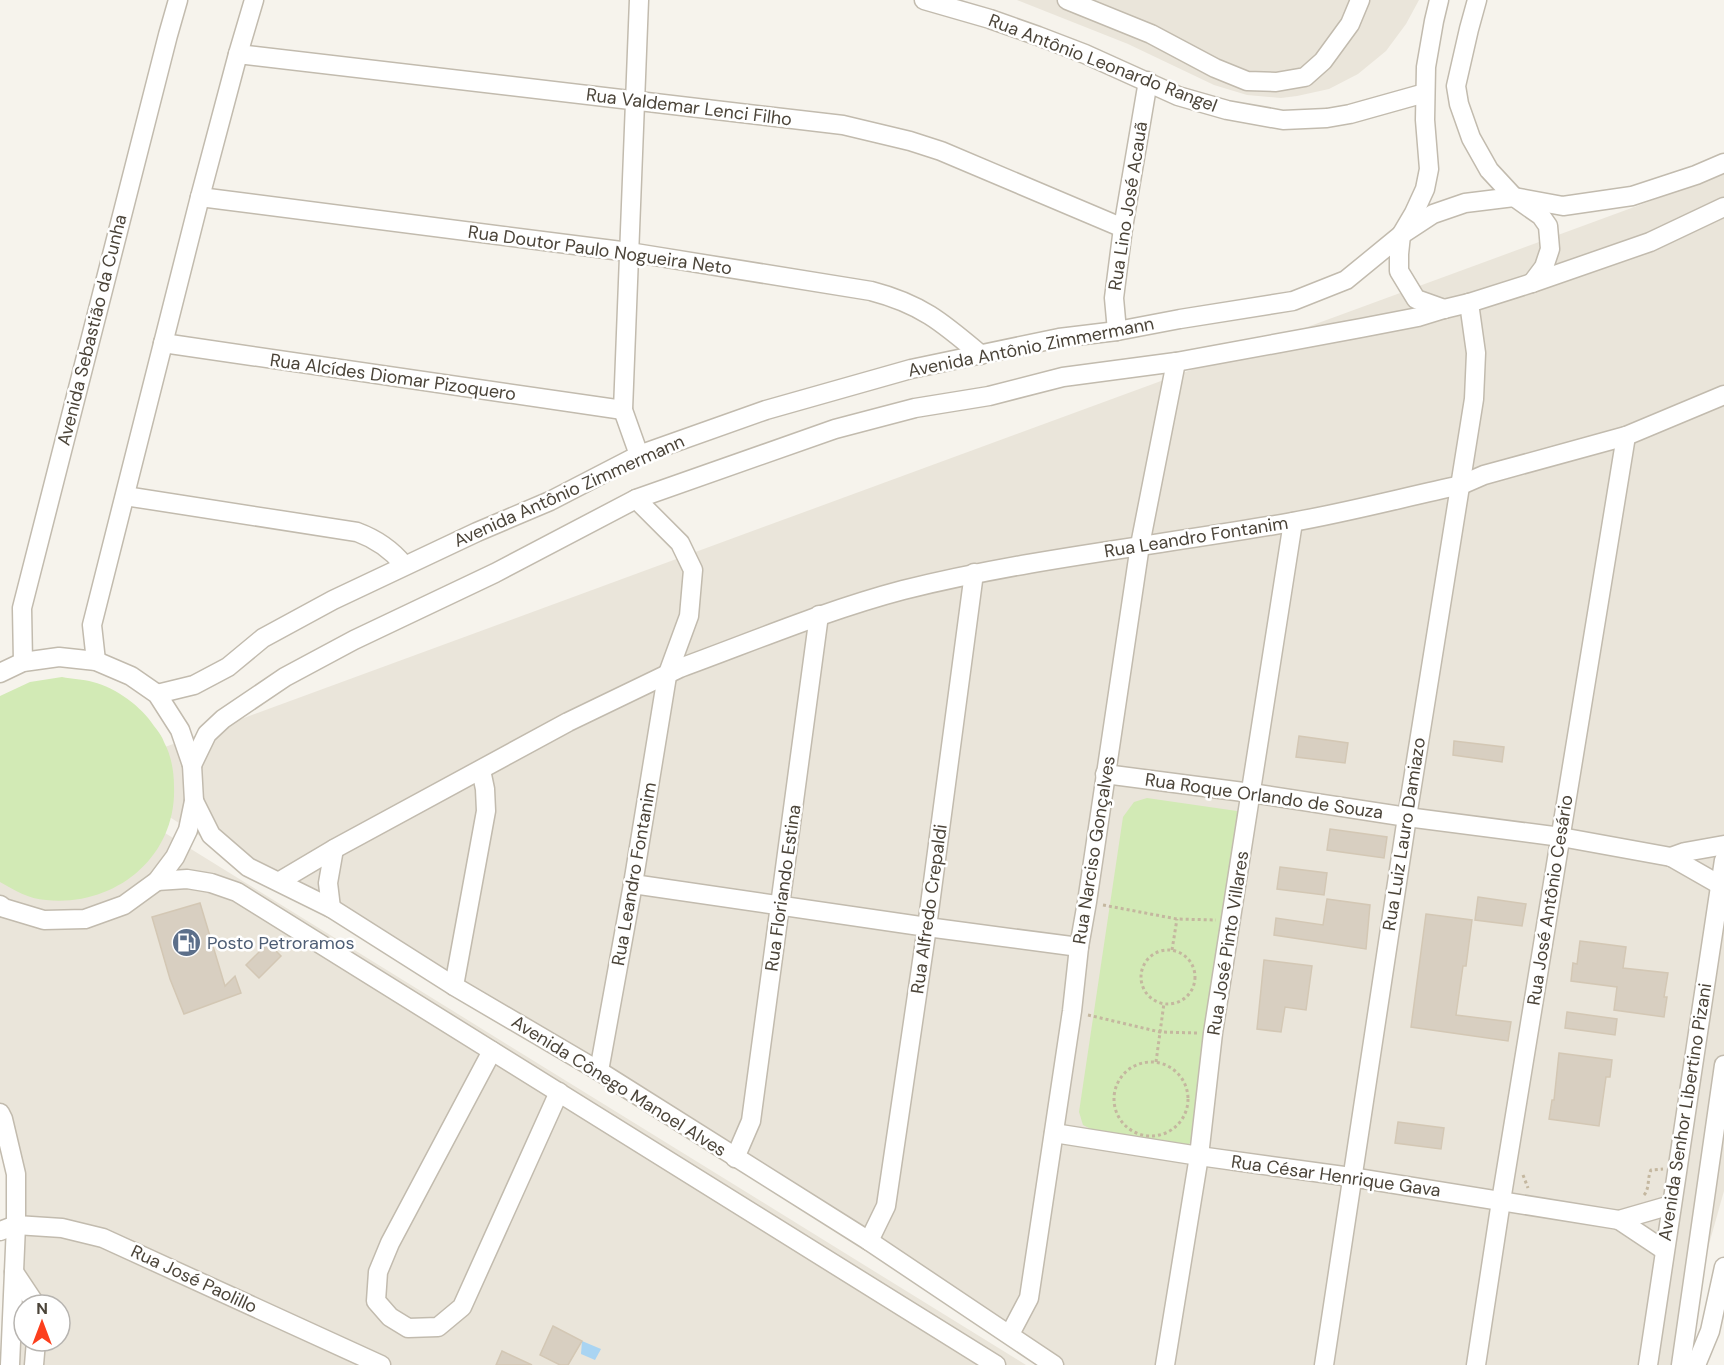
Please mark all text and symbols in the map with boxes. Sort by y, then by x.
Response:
street label: Rua Antônio Leonardo Rangel [985,8,1221,118]
street label: Rua Valdemar Lenci Filho [585,82,793,132]
street label: Rua Lino José Acauã [1103,120,1153,292]
street label: Avenida Sebastião da Cunha [52,212,132,448]
street label: Rua Doutor Paulo Nogueira Neto [467,220,733,280]
street label: Avenida Antônio Zimmermann [906,311,1156,383]
street label: Rua Alcídes Diomar Pizoquero [268,348,518,406]
street label: Avenida Antônio Zimmermann [450,429,688,553]
street label: Rua Leandro Fontanim [1102,511,1290,563]
street label: Rua Luiz Lauro Damiazo [1377,736,1431,932]
street label: Rua Narciso Gonçalves [1067,754,1121,946]
street label: Rua Roque Orlando de Souza [1143,767,1385,825]
street label: Rua Leandro Fontanim [606,780,662,968]
street label: Rua José Antônio Cesário [1522,793,1578,1007]
street label: Rua Floriando Estina [759,803,807,973]
street label: Rua Alfredo Crepaldi [905,823,953,995]
street label: Rua José Pinto Villares [1202,849,1254,1037]
fuel station icon: Posto Petroramos [170,927,202,959]
place label: Posto Petroramos [207,931,355,955]
street label: Avenida Senhor Libertino Pizani [1653,981,1717,1243]
street label: Avenida Cônego Manoel Alves [507,1010,731,1162]
street label: Rua César Henrique Gava [1230,1149,1442,1203]
street label: Rua José Paolillo [127,1239,261,1319]
north arrow [12,1293,72,1353]
text: N [36,1298,48,1319]

